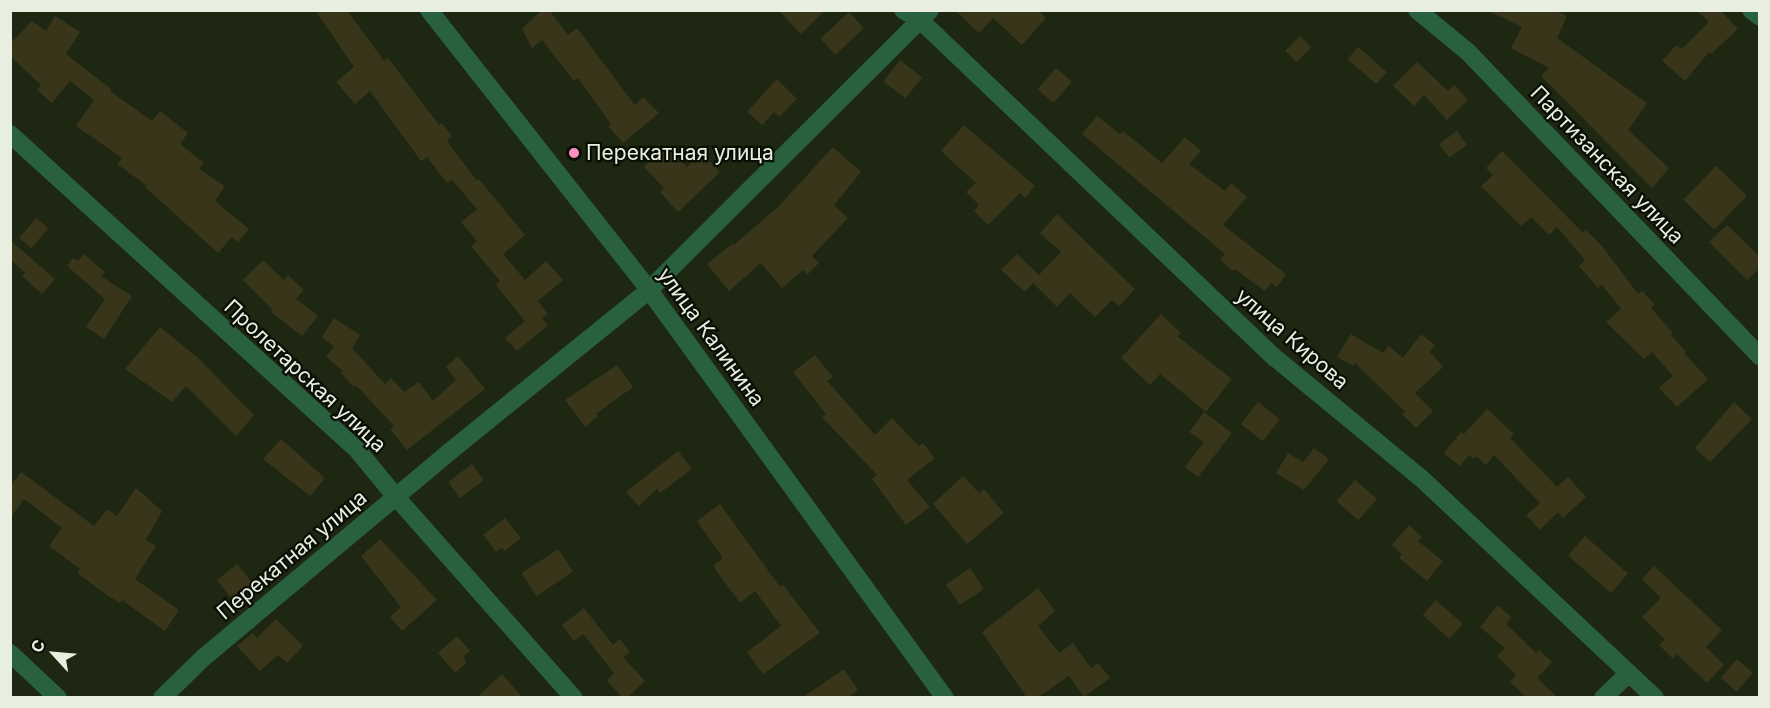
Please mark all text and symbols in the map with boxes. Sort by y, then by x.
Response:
street label: Партизанская улица [1525,81,1689,249]
place label: Перекатная улица [586,140,774,166]
marker: Перекатная улица [567,146,581,160]
street label: улица Калинина [652,263,770,411]
street label: улица Кирова [1230,283,1354,395]
street label: Пролетарская улица [219,294,391,458]
street label: Перекатная улица [212,485,372,625]
north arrow [24,624,84,684]
text: С [26,636,49,656]

